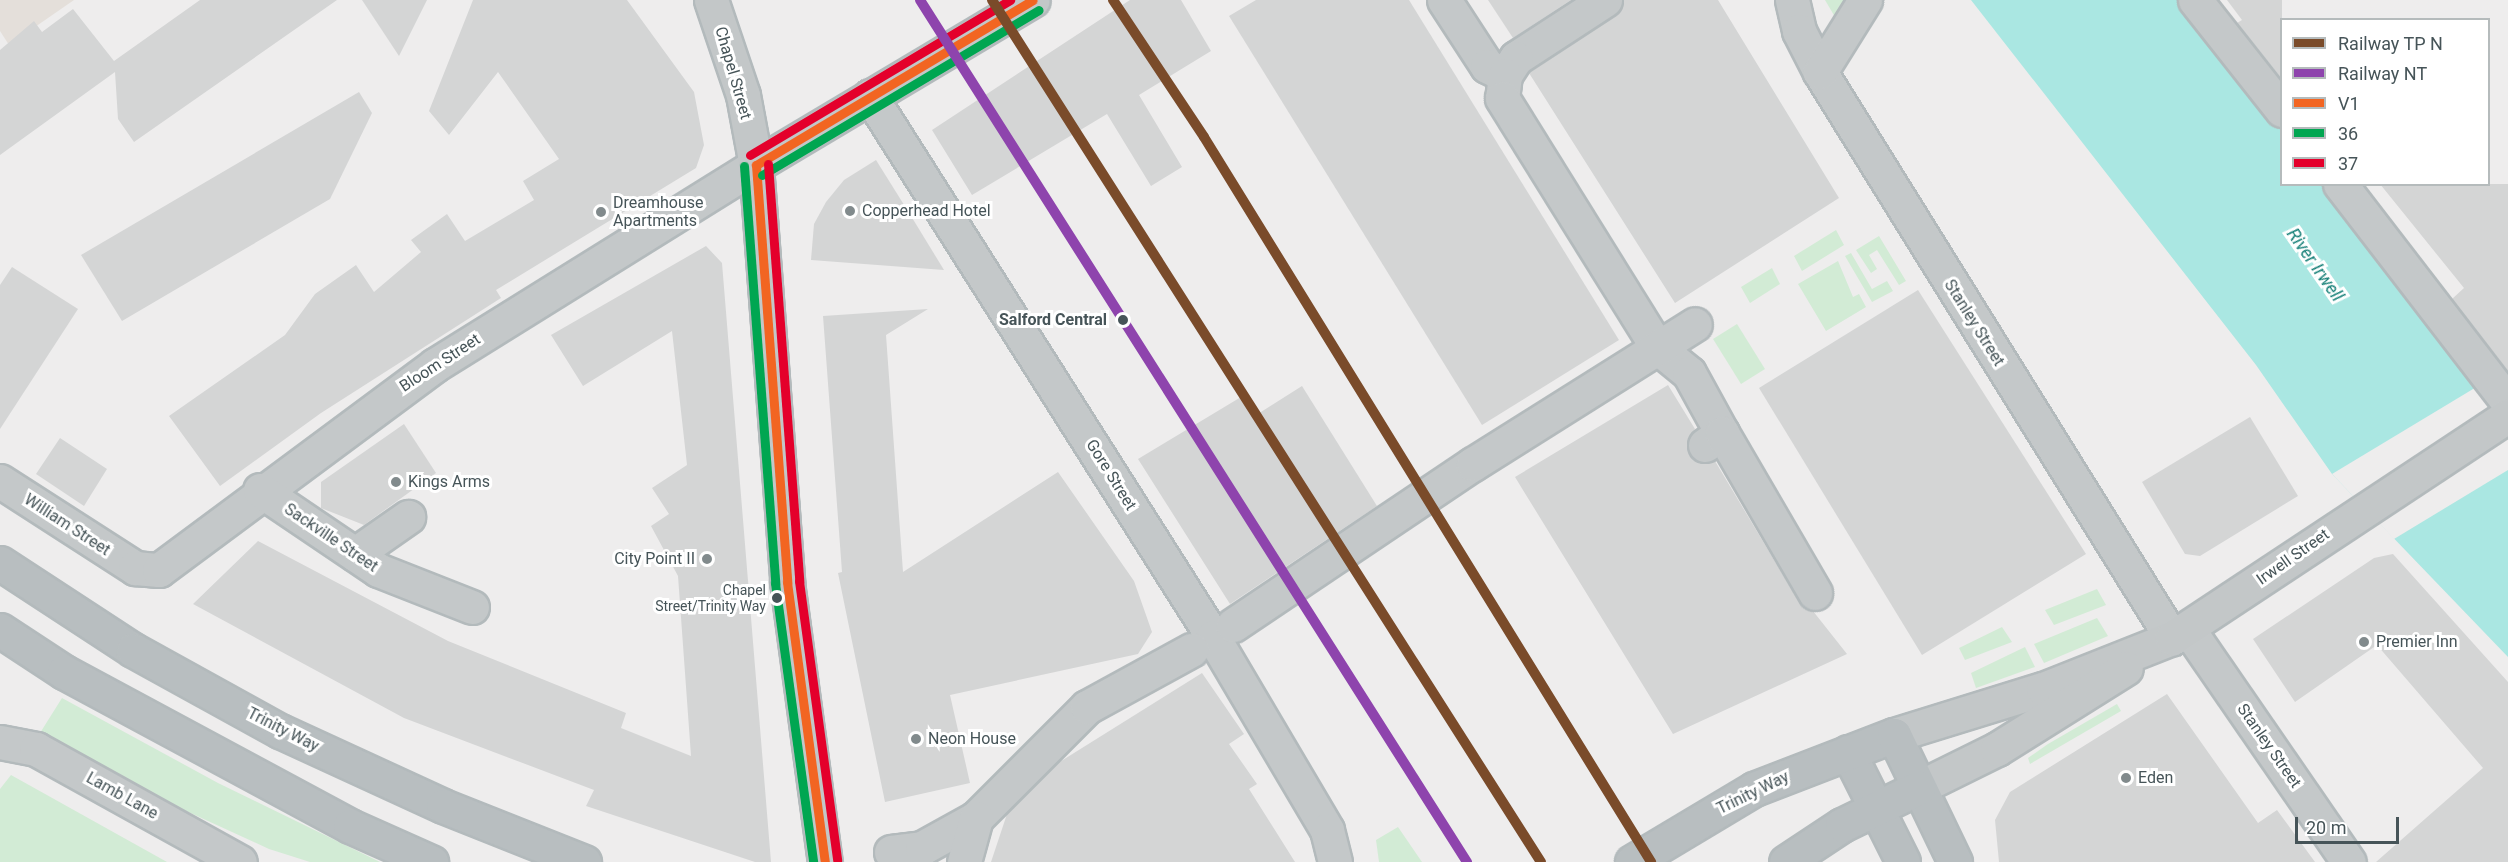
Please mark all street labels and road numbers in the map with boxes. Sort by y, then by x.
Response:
street label: Chapel Street [711,24,755,122]
street label: Stanley Street [1940,276,2008,370]
street label: Bloom Street [396,330,484,396]
street label: Gore Street [1082,436,1140,514]
street label: William Street [20,490,114,560]
street label: Sackville Street [281,500,381,576]
street label: Irwell Street [2253,525,2333,589]
street label: Stanley Street [2233,700,2305,792]
street label: Trinity Way [244,704,322,756]
street label: Trinity Way [1714,767,1792,819]
street label: Lamb Lane [83,768,161,824]

